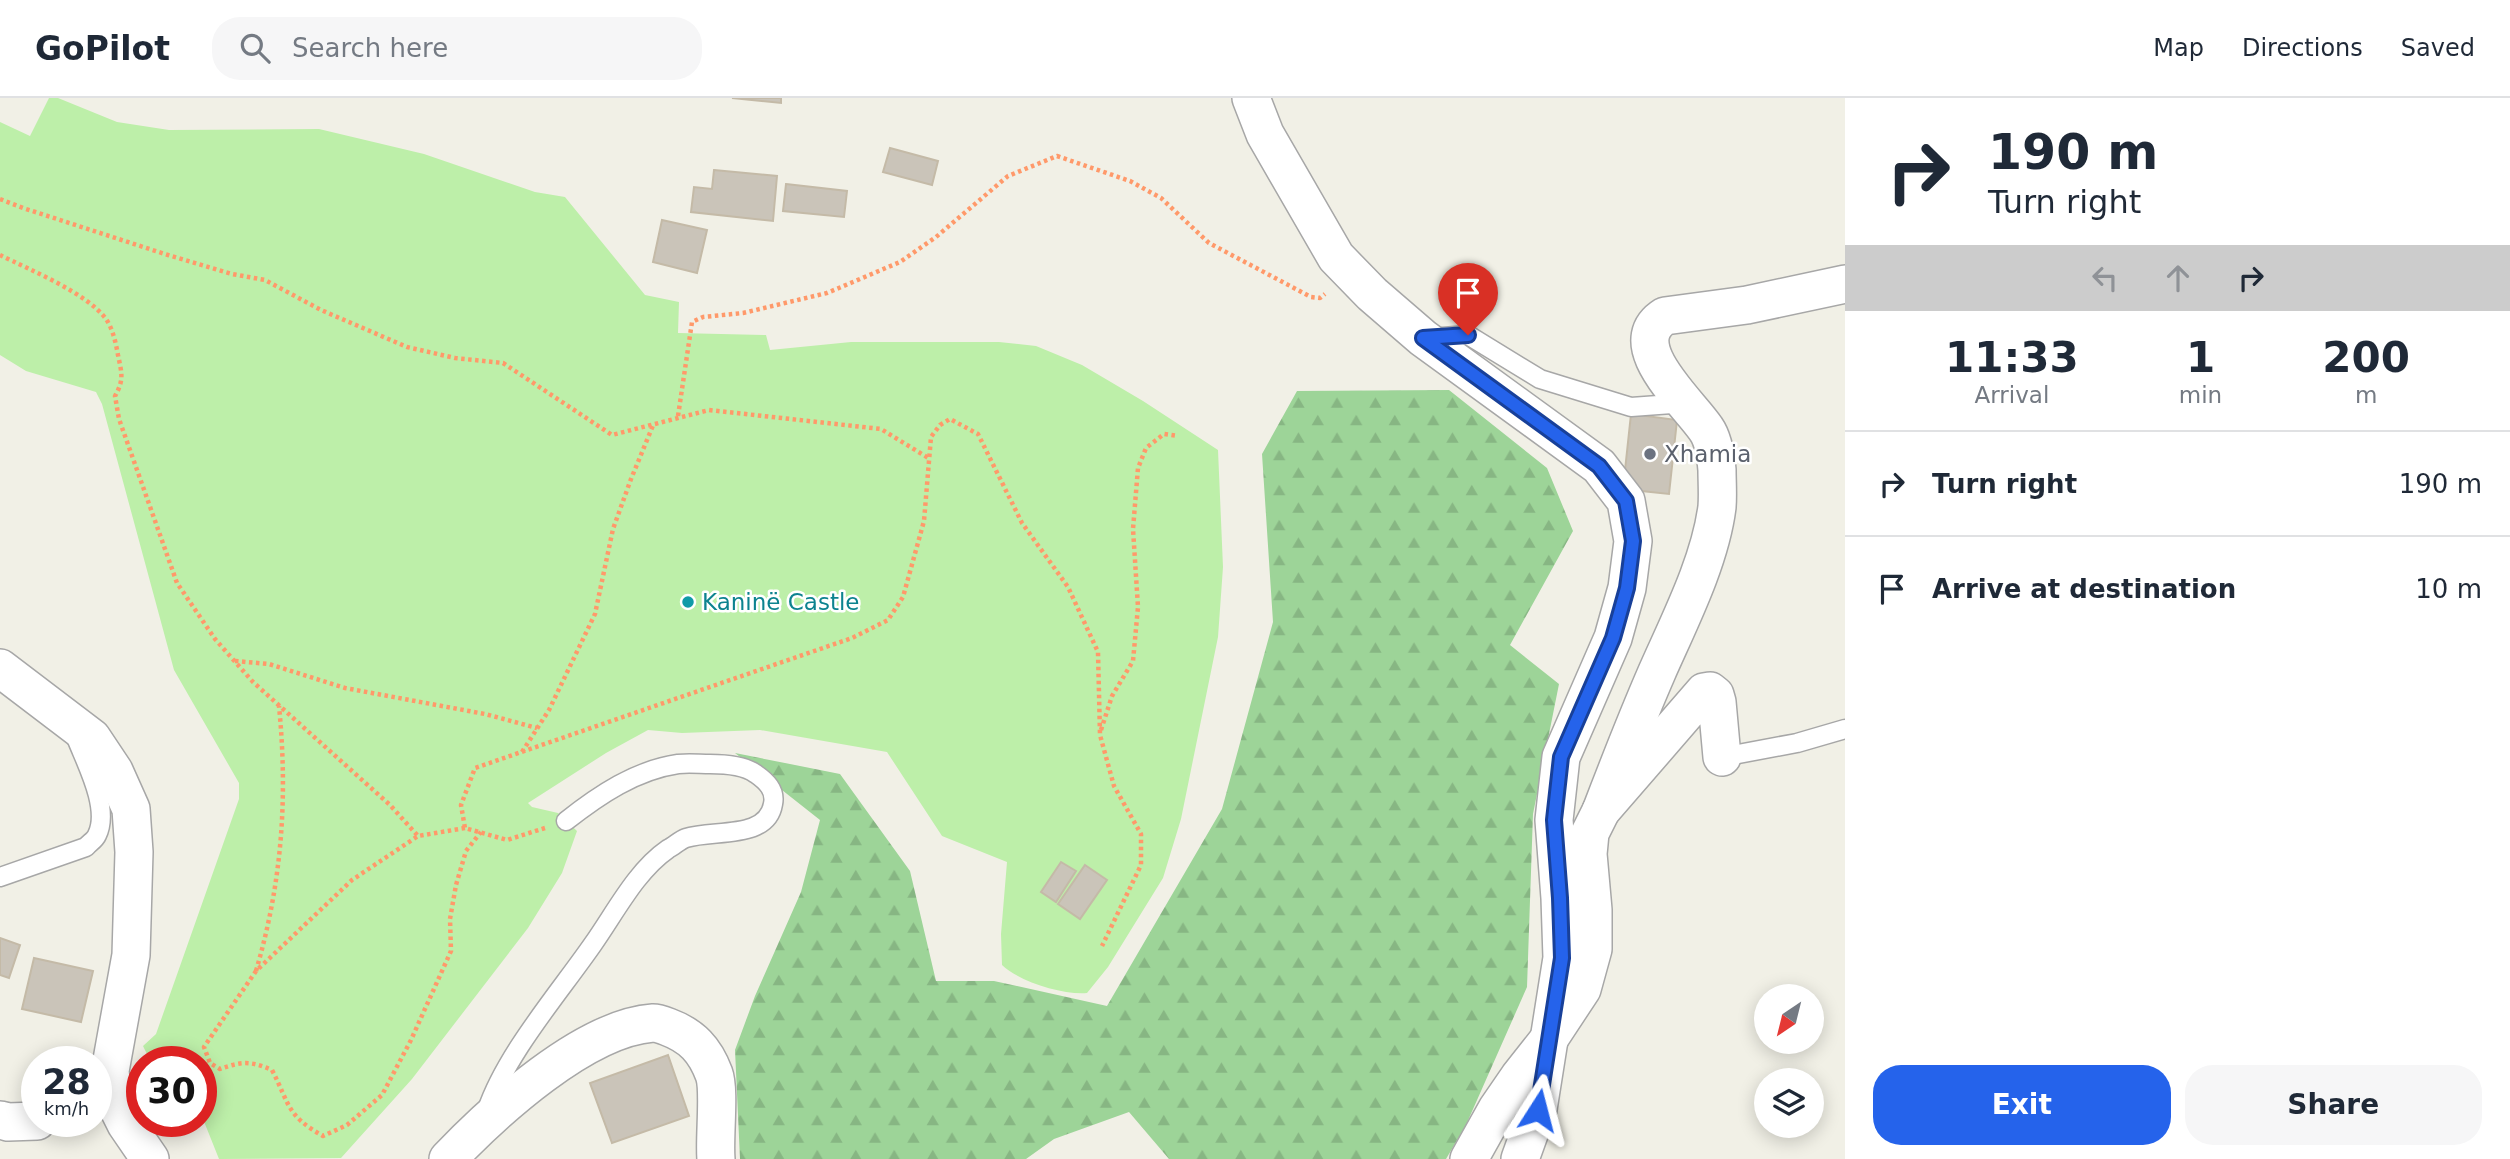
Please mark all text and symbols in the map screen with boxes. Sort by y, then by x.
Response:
search box [212,17,702,80]
text: GoPilot [35,29,170,68]
icon: search [236,29,274,67]
text: Search here [292,33,448,63]
text: Map [2153,34,2204,62]
text: Directions [2242,34,2363,62]
text: Saved [2401,34,2475,62]
text: 190 m [1988,124,2158,181]
icon: right [1873,126,1964,217]
text: Turn right [1988,183,2141,221]
icon: left [2086,259,2124,297]
icon: ahead [2159,259,2197,297]
icon: right [2232,259,2270,297]
pin [1438,263,1498,335]
icon: arrive [1449,274,1487,312]
text: 11:33 [1945,333,2079,382]
text: 1 [2186,333,2215,382]
text: 200 [2322,333,2410,382]
text: Arrival [1975,382,2049,408]
text: min [2179,382,2222,408]
text: m [2355,382,2377,408]
place label: Xhamia [1664,441,1751,467]
marker: Xhamia [1642,446,1658,462]
icon: right [1873,465,1911,503]
text: Turn right [1932,469,2077,499]
text: 190 m [2399,469,2482,499]
icon: arrive [1873,570,1911,608]
text: Arrive at destination [1932,574,2236,604]
text: 10 m [2415,574,2482,604]
place label: Kaninë Castle [702,589,859,615]
marker: Kaninë Castle [680,594,696,610]
north arrow [1754,984,1824,1054]
map controls [1754,984,1824,1138]
speed limit sign: 30 [126,1046,217,1137]
text: 28 [42,1062,91,1102]
button: Exit [1873,1065,2171,1145]
button: Share [2185,1065,2482,1145]
button: layers [1754,1068,1824,1138]
position arrow [1501,1073,1575,1147]
text: km/h [44,1098,89,1119]

